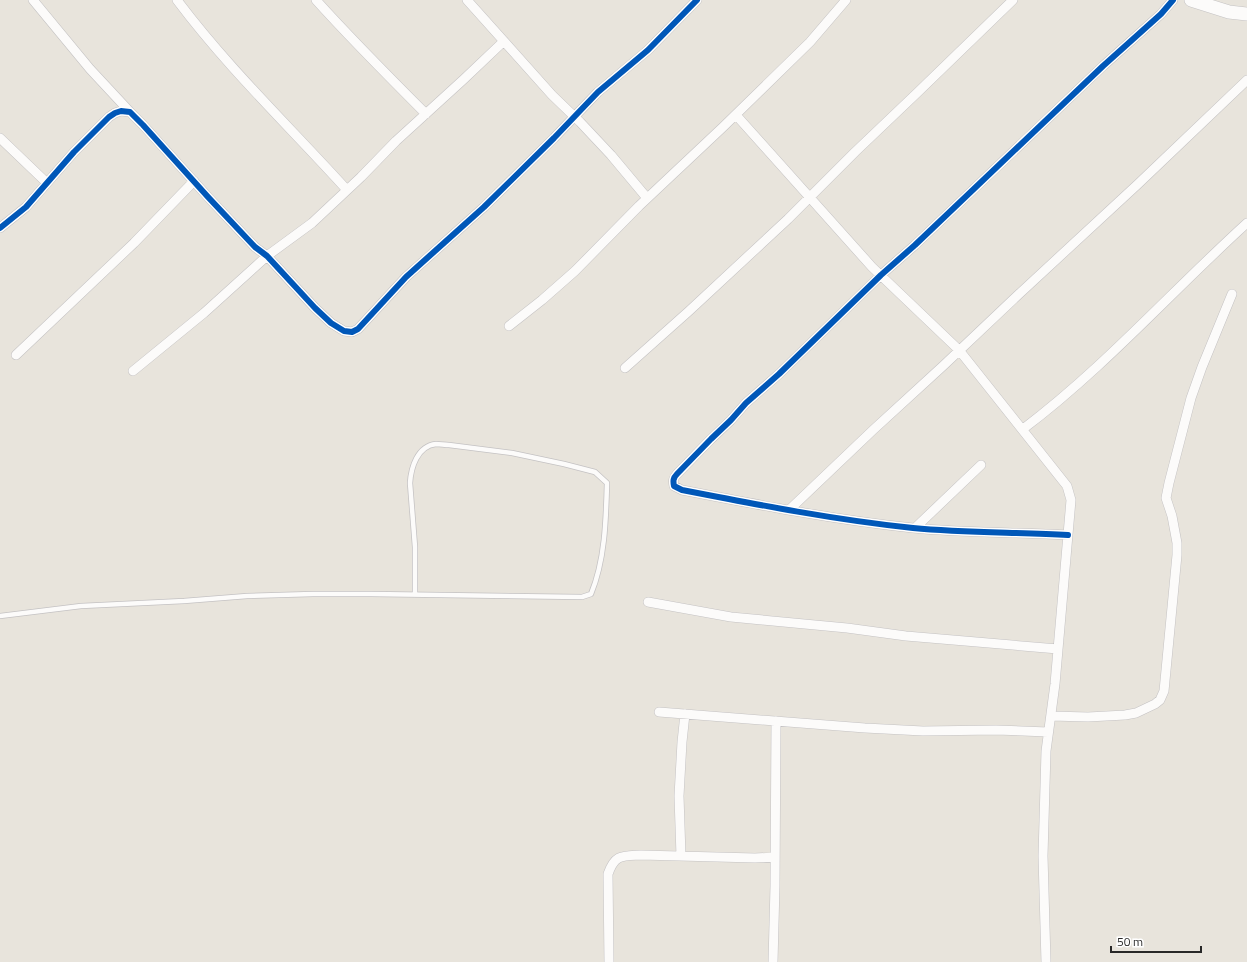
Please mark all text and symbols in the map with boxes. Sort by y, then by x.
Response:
scale bar [1111,928,1201,954]
text: 50 m [1117,932,1143,951]

